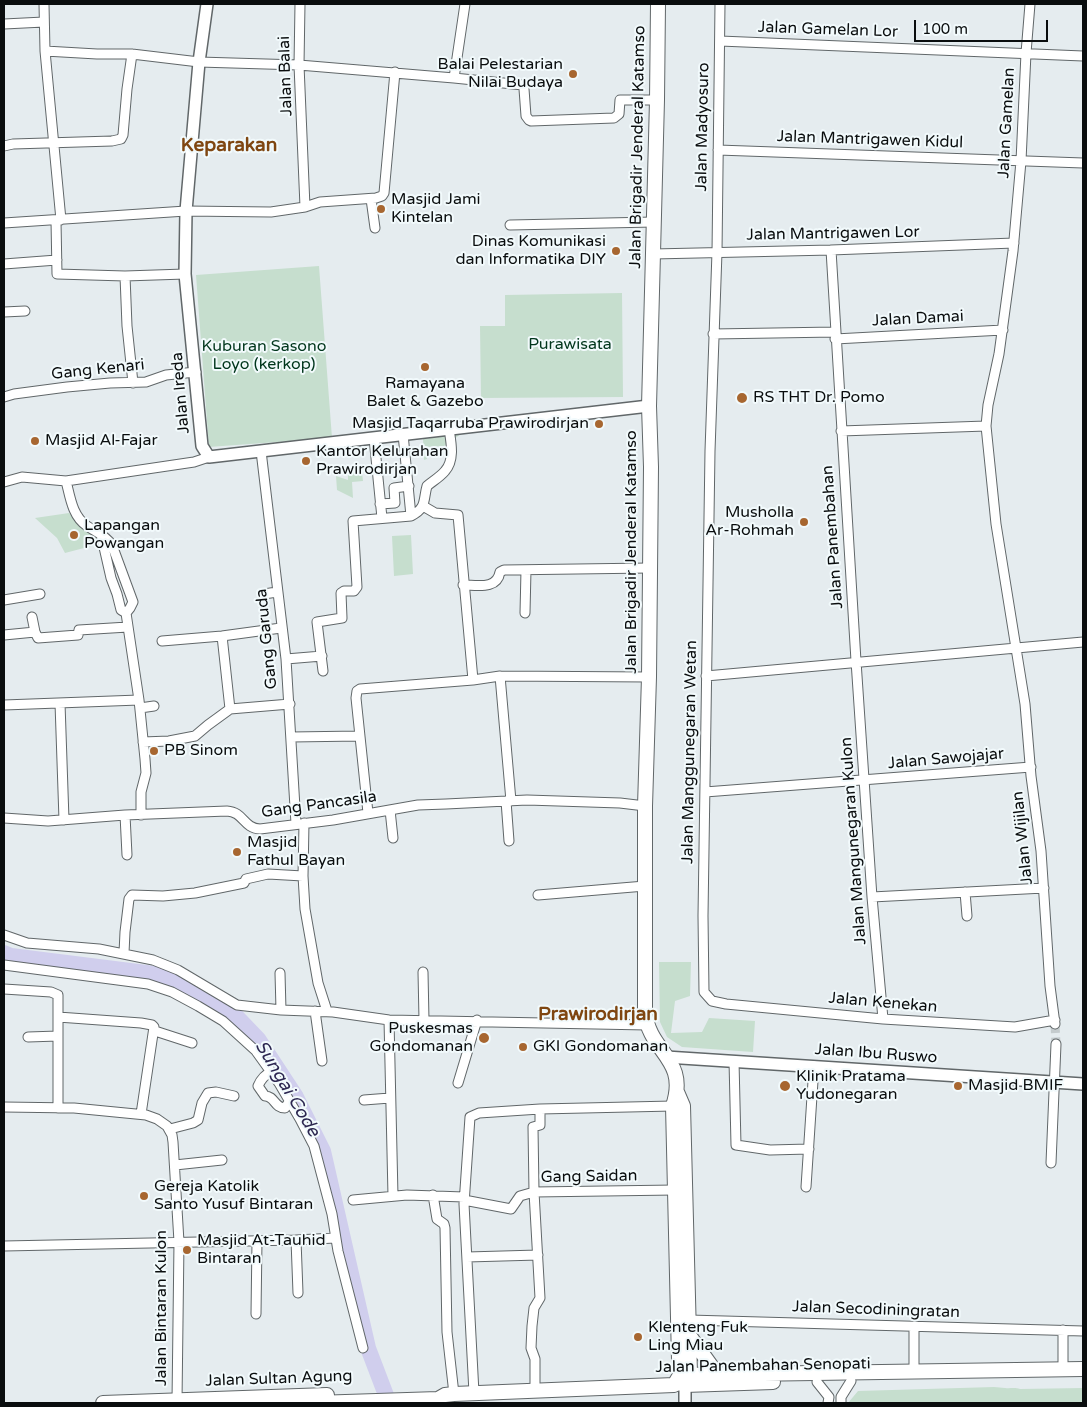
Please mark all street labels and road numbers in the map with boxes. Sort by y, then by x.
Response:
street label: Jalan Gamelan Lor [758,18,898,42]
street label: Jalan Brigadir Jenderal Katamso [626,25,650,269]
street label: Jalan Balai [275,36,297,116]
street label: Jalan Madyosuro [692,62,714,192]
street label: Jalan Gamelan [995,67,1019,179]
street label: Jalan Mantrigawen Kidul [776,127,964,153]
street label: Jalan Mantrigawen Lor [746,223,920,245]
street label: Jalan Damai [872,307,964,331]
street label: Jalan Ireda [168,351,194,435]
street label: Gang Kenari [50,356,146,384]
street label: Jalan Brigadir Jenderal Katamso [622,430,642,674]
street label: Jalan Panembahan [818,465,848,609]
street label: Gang Garuda [252,588,282,690]
street label: Jalan Manggunegaran Wetan [678,640,702,864]
street label: Jalan Mangunegaran Kulon [837,736,871,946]
street label: Jalan Sawojajar [887,744,1005,774]
street label: Gang Pancasila [260,787,378,823]
street label: Jalan Wijilan [1009,790,1037,886]
street label: Jalan Kenekan [828,989,938,1017]
street label: Jalan Ibu Ruswo [814,1040,938,1068]
street label: Gang Saidan [540,1167,638,1187]
street label: Jalan Bintaran Kulon [152,1230,172,1386]
street label: Jalan Secodiningratan [792,1297,960,1323]
street label: Jalan Panembahan Senopati [655,1355,871,1377]
street label: Jalan Sultan Agung [205,1367,353,1391]

